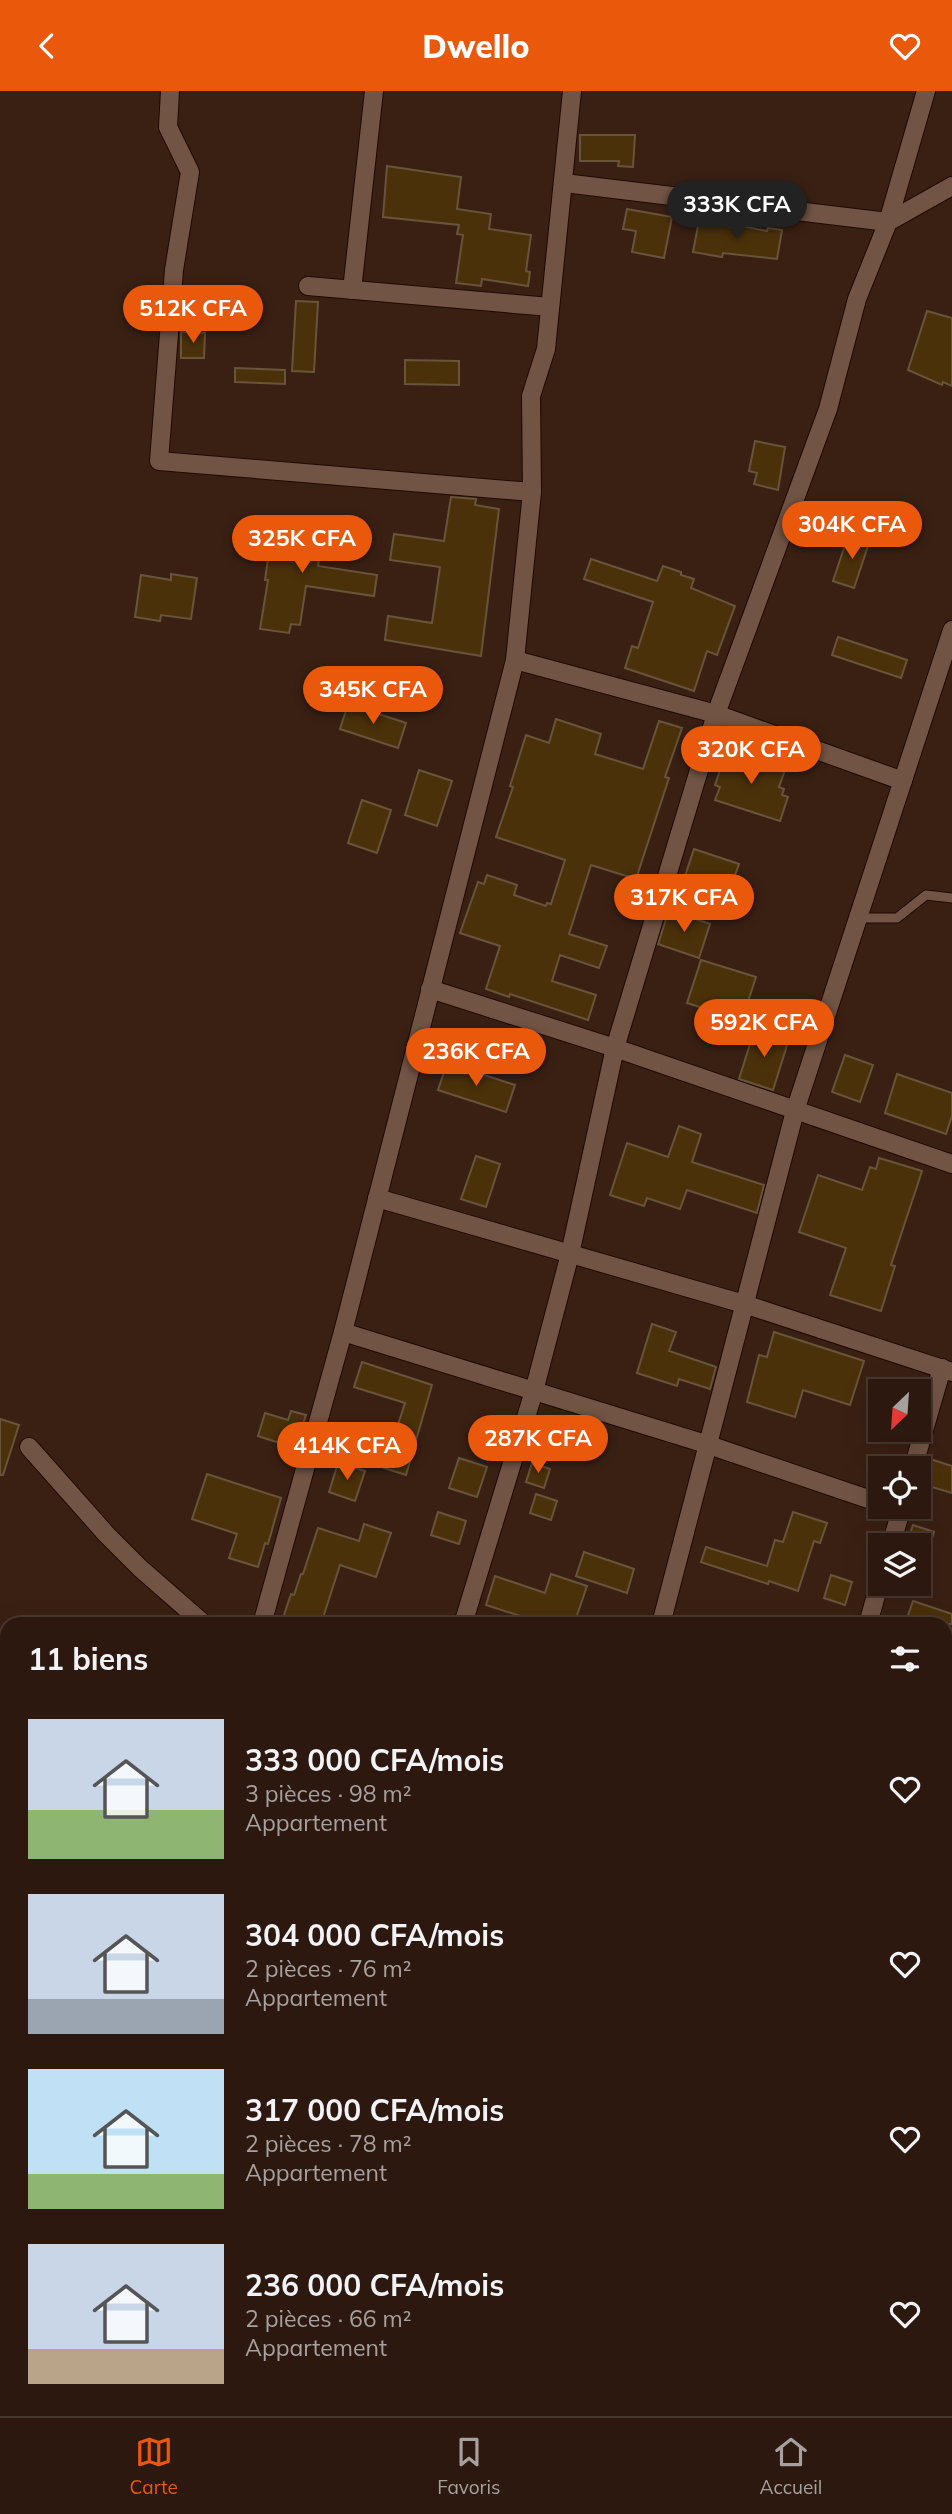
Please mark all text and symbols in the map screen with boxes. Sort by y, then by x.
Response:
text: Dwello [422,26,530,66]
icon: back [28,27,66,65]
icon: heart [886,27,924,65]
pin: 333K CFA [665,181,809,241]
text: 333K CFA [683,189,791,218]
pin: 512K CFA [121,285,265,345]
text: 512K CFA [139,293,247,322]
pin: 304K CFA [780,501,924,561]
text: 304K CFA [798,509,906,538]
pin: 325K CFA [230,515,374,575]
text: 325K CFA [248,523,356,552]
pin: 345K CFA [301,667,445,726]
text: 345K CFA [319,674,427,703]
pin: 320K CFA [679,727,823,786]
text: 320K CFA [697,734,805,763]
pin: 317K CFA [612,875,756,934]
text: 317K CFA [630,882,738,911]
pin: 592K CFA [692,999,836,1059]
text: 592K CFA [710,1007,818,1036]
pin: 236K CFA [404,1028,548,1088]
text: 236K CFA [422,1036,530,1065]
north arrow [868,1379,931,1442]
map controls [868,1379,931,1596]
pin: 287K CFA [466,1415,610,1475]
pin: 414K CFA [275,1423,419,1482]
text: 287K CFA [484,1423,592,1452]
text: 414K CFA [293,1430,401,1459]
button: locate [868,1456,931,1519]
button: layers [868,1533,931,1596]
text: 11 biens [28,1640,148,1678]
icon: filters [886,1640,924,1678]
text: 333 000 CFA/mois [245,1741,504,1779]
icon: home [84,1747,168,1831]
icon: heart [886,1770,924,1808]
text: 3 pièces · 98 m² [245,1779,412,1808]
text: Appartement [245,1808,387,1837]
text: 304 000 CFA/mois [245,1916,504,1954]
icon: home [84,1922,168,2006]
icon: heart [886,1945,924,1983]
text: 2 pièces · 76 m² [245,1954,412,1983]
text: Appartement [245,1983,387,2012]
text: 317 000 CFA/mois [245,2091,504,2129]
icon: home [84,2097,168,2181]
icon: heart [886,2120,924,2158]
text: 2 pièces · 78 m² [245,2129,412,2158]
text: Appartement [245,2158,387,2187]
text: 236 000 CFA/mois [245,2266,504,2304]
icon: home [84,2272,168,2356]
icon: heart [886,2295,924,2333]
text: 2 pièces · 66 m² [245,2304,412,2333]
text: Appartement [245,2333,387,2362]
tab: Carte [130,2433,178,2499]
tab: Favoris [437,2433,500,2499]
tab: Accueil [760,2433,822,2499]

